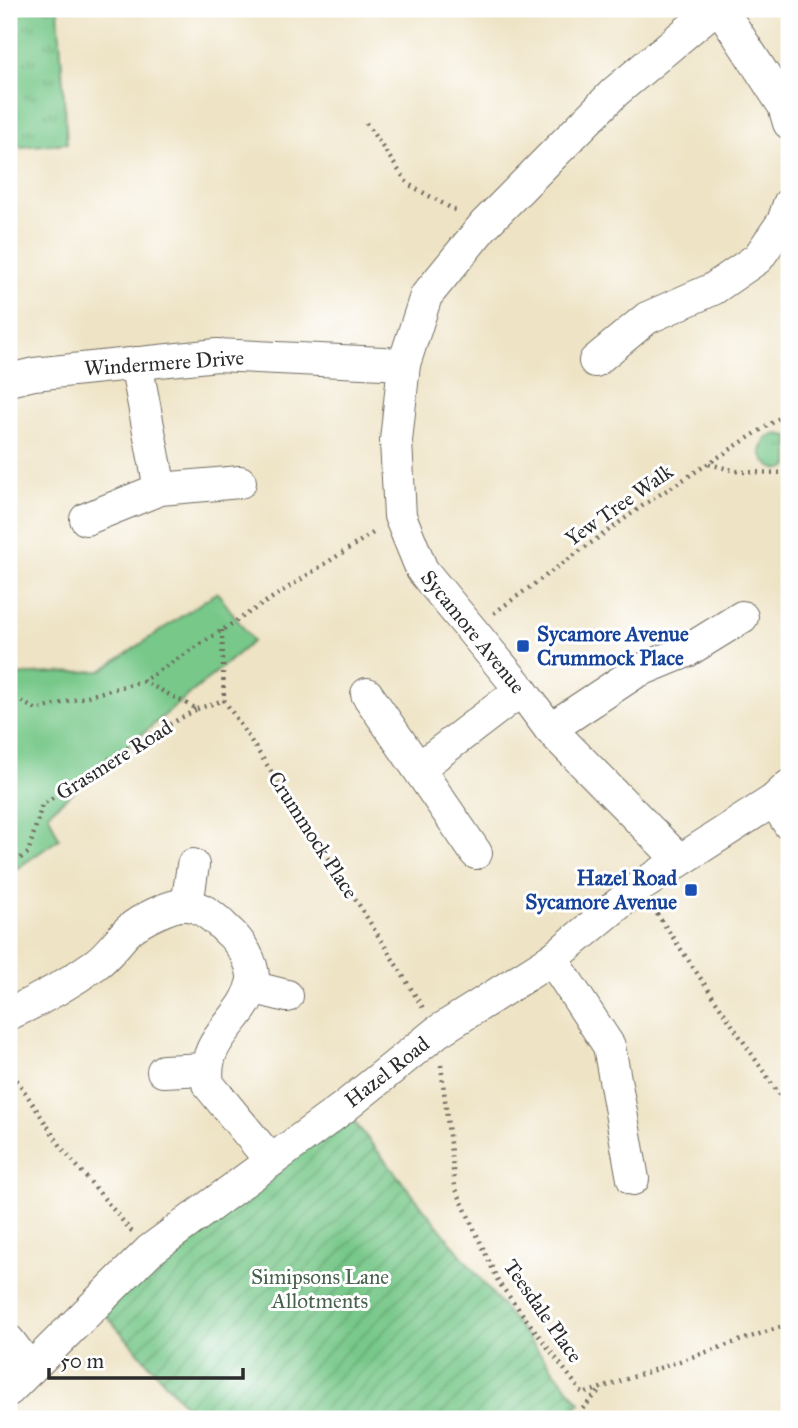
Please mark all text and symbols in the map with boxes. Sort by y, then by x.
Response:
street label: Windermere Drive [83,344,245,382]
street label: Yew Tree Walk [560,458,678,552]
street label: Sycamore Avenue [415,565,531,699]
place label: Sycamore Avenue Crummock Place [537,621,689,671]
marker: Sycamore Avenue Crummock Place [515,638,531,654]
street label: Grasmere Road [51,714,177,806]
street label: Crummock Place [262,766,364,904]
place label: Hazel Road Sycamore Avenue [525,865,677,915]
marker: Hazel Road Sycamore Avenue [683,882,699,898]
street label: Hazel Road [339,1031,435,1113]
street label: Teesdale Place [498,1254,588,1368]
park label: Simipsons Lane Allotments [251,1264,389,1314]
scale bar [49,1337,243,1381]
text: 50 m [60,1348,105,1374]

